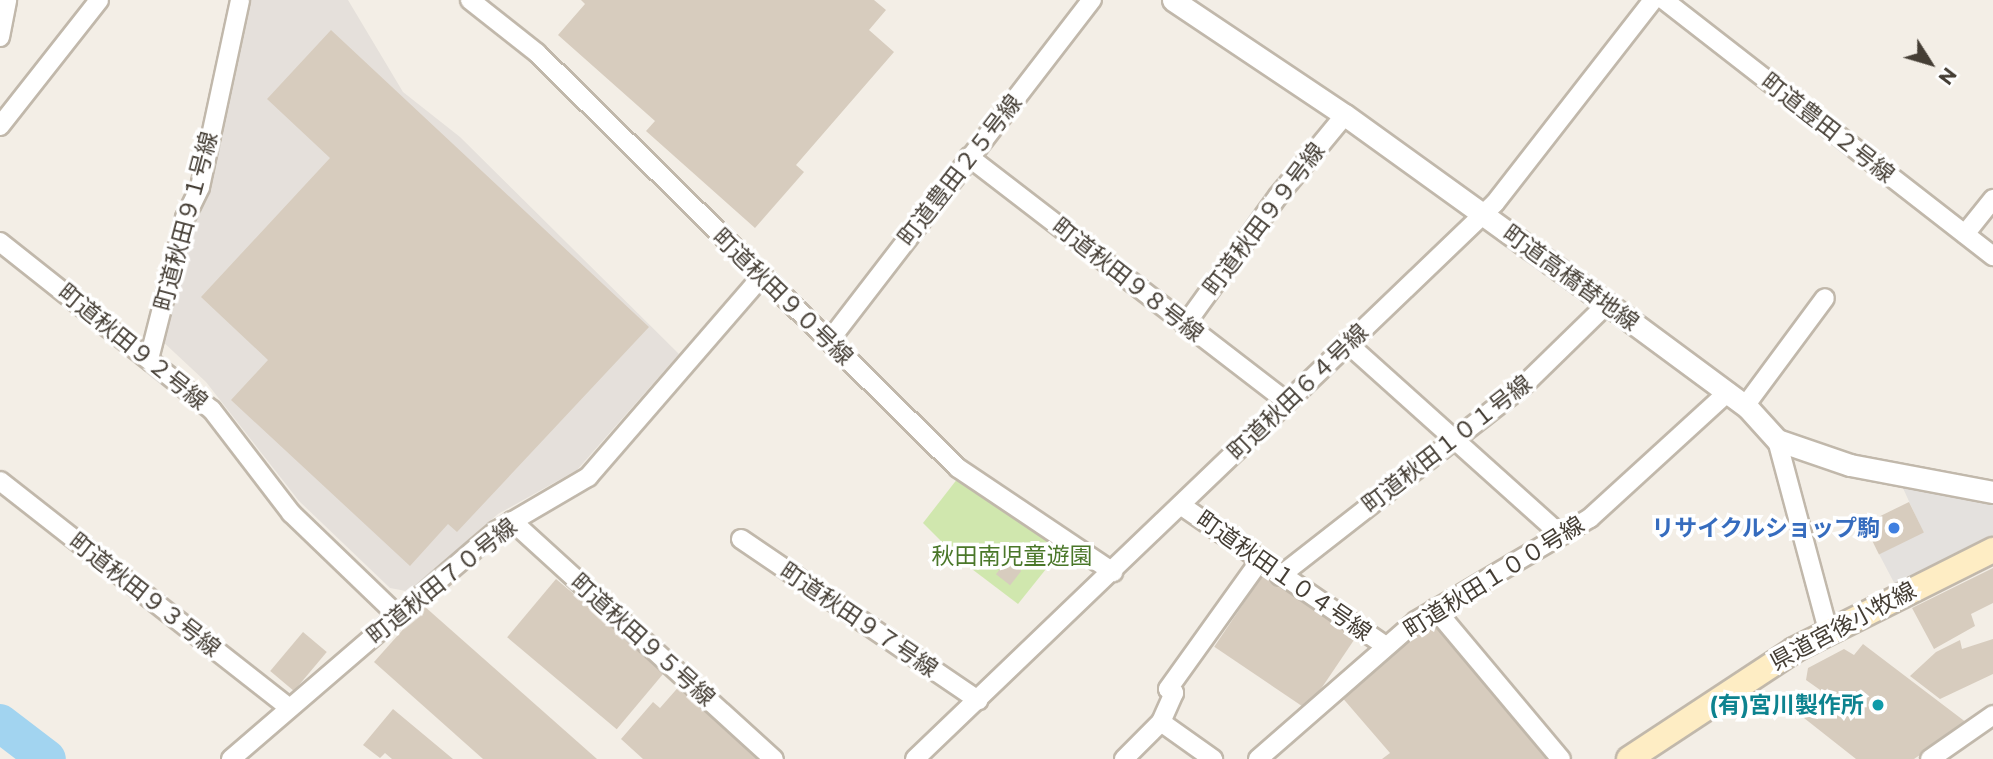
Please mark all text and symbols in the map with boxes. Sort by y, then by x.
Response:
north arrow [1895,28,1965,98]
text: N [1933,63,1961,89]
street label: 町道豊田２号線 [1756,68,1900,188]
street label: 町道豊田２５号線 [892,89,1028,251]
street label: 町道秋田９１号線 [149,129,223,313]
street label: 町道秋田９９号線 [1198,137,1330,301]
street label: 町道秋田９８号線 [1047,212,1209,348]
street label: 町道高橋替地線 [1498,220,1644,336]
street label: 町道秋田９０号線 [707,223,859,371]
street label: 町道秋田９２号線 [53,278,213,416]
street label: 町道秋田６４号線 [1222,318,1374,466]
street label: 町道秋田１０１号線 [1357,369,1537,519]
street label: 町道秋田１０４号線 [1191,505,1377,647]
street label: 町道秋田１００号線 [1399,510,1589,644]
street label: 町道秋田７０号線 [362,512,522,650]
place label: リサイクルショップ駒 [1650,514,1880,542]
marker: リサイクルショップ駒 [1886,520,1902,536]
street label: 町道秋田９３号線 [64,527,226,663]
park label: 秋田南児童遊園 [932,542,1092,570]
street label: 町道秋田９７号線 [775,557,943,683]
street label: 町道秋田９５号線 [565,568,721,712]
street label: 県道宮後小牧線 [1765,576,1921,676]
place label: (有)宮川製作所 [1710,691,1864,719]
marker: (有)宮川製作所 [1870,697,1886,713]

